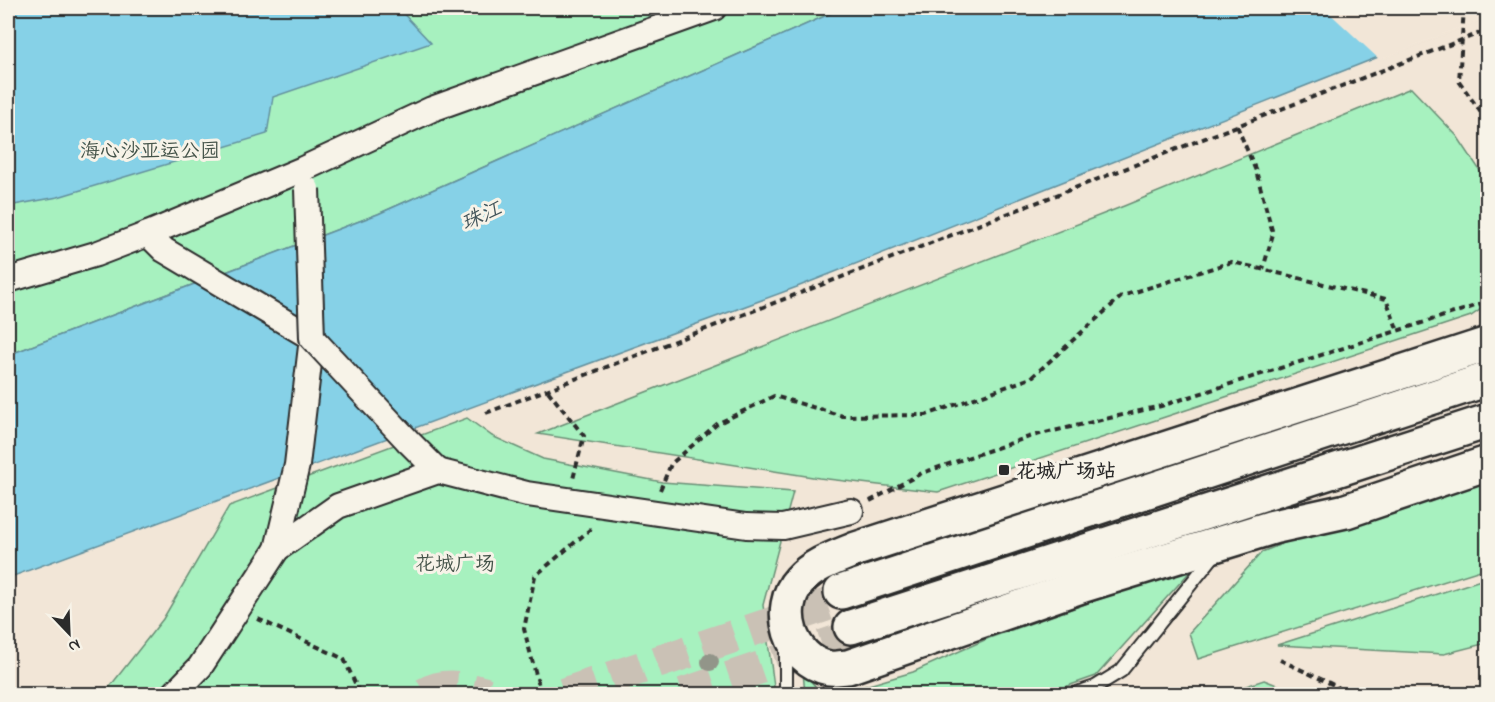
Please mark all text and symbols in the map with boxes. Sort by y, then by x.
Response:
park label: 海心沙亚运公园 [80,138,220,167]
water label: 珠江 [457,194,508,239]
place label: 花城广场站 [1016,458,1116,487]
marker: 花城广场站 [997,463,1011,477]
park label: 花城广场 [415,551,495,580]
north arrow [39,603,99,663]
text: N [64,632,84,658]

